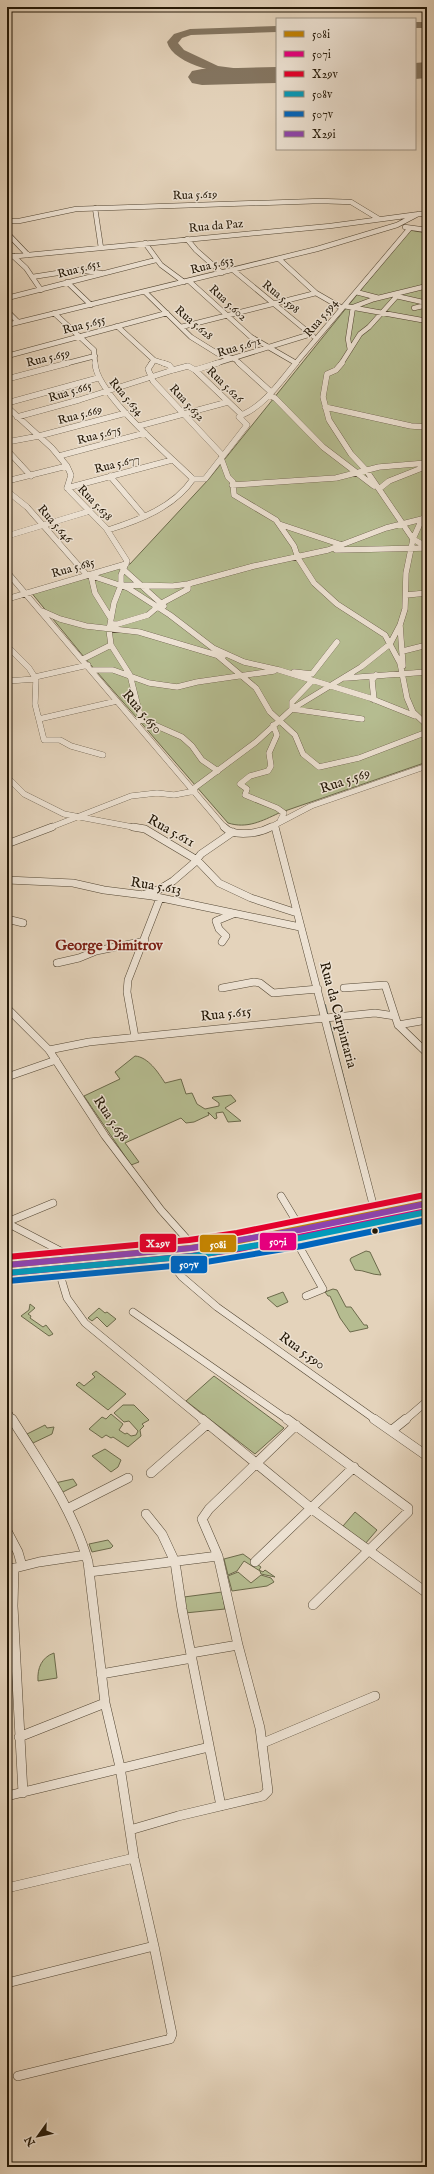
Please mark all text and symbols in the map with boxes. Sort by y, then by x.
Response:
legend [276,18,416,150]
text: 508i [312,27,330,42]
text: 507i [312,47,331,62]
text: X29v [312,67,339,82]
text: 508v [312,87,333,102]
text: 507v [312,107,334,122]
text: X29i [312,127,336,142]
street label: Rua 5.619 [172,187,218,203]
street label: Rua da Paz [188,216,244,236]
street label: Rua 5.653 [189,252,235,278]
street label: Rua 5.651 [56,256,102,282]
street label: Rua 5.598 [259,277,303,317]
street label: Rua 5.602 [206,282,250,325]
street label: Rua 5.594 [301,296,341,340]
street label: Rua 5.628 [172,303,216,344]
street label: Rua 5.655 [61,312,108,338]
street label: Rua 5.671 [215,333,263,361]
street label: Rua 5.659 [25,345,71,371]
street label: Rua 5.626 [203,364,247,407]
street label: Rua 5.634 [105,375,147,419]
street label: Rua 5.665 [47,378,94,406]
street label: Rua 5.632 [166,381,208,425]
street label: Rua 5.669 [56,402,104,428]
street label: Rua 5.675 [75,422,123,448]
street label: Rua 5.677 [93,451,141,477]
street label: Rua 5.638 [74,482,116,524]
street label: Rua 5.646 [34,502,76,547]
street label: Rua 5.685 [50,555,97,581]
street label: Rua 5.650 [118,686,166,738]
street label: Rua 5.569 [317,764,373,798]
street label: Rua 5.611 [144,811,198,851]
street label: Rua 5.613 [129,873,183,899]
district label: George Dimitrov [55,936,164,955]
street label: Rua da Carpintaria [315,960,361,1071]
street label: Rua 5.615 [200,1002,252,1026]
street label: Rua 5.658 [89,1093,133,1145]
unlabelled marker [370,1226,380,1236]
line badge: 507i [259,1232,297,1251]
line badge: X29v [139,1233,177,1253]
line badge: 508i [199,1234,237,1253]
text: 507i [269,1235,287,1249]
text: X29v [145,1237,171,1251]
text: 508i [210,1238,226,1252]
line badge: 507v [170,1255,208,1274]
text: 507v [179,1258,200,1272]
street label: Rua 5.590 [275,1328,329,1374]
north arrow [18,2116,58,2156]
text: N [22,2133,39,2150]

